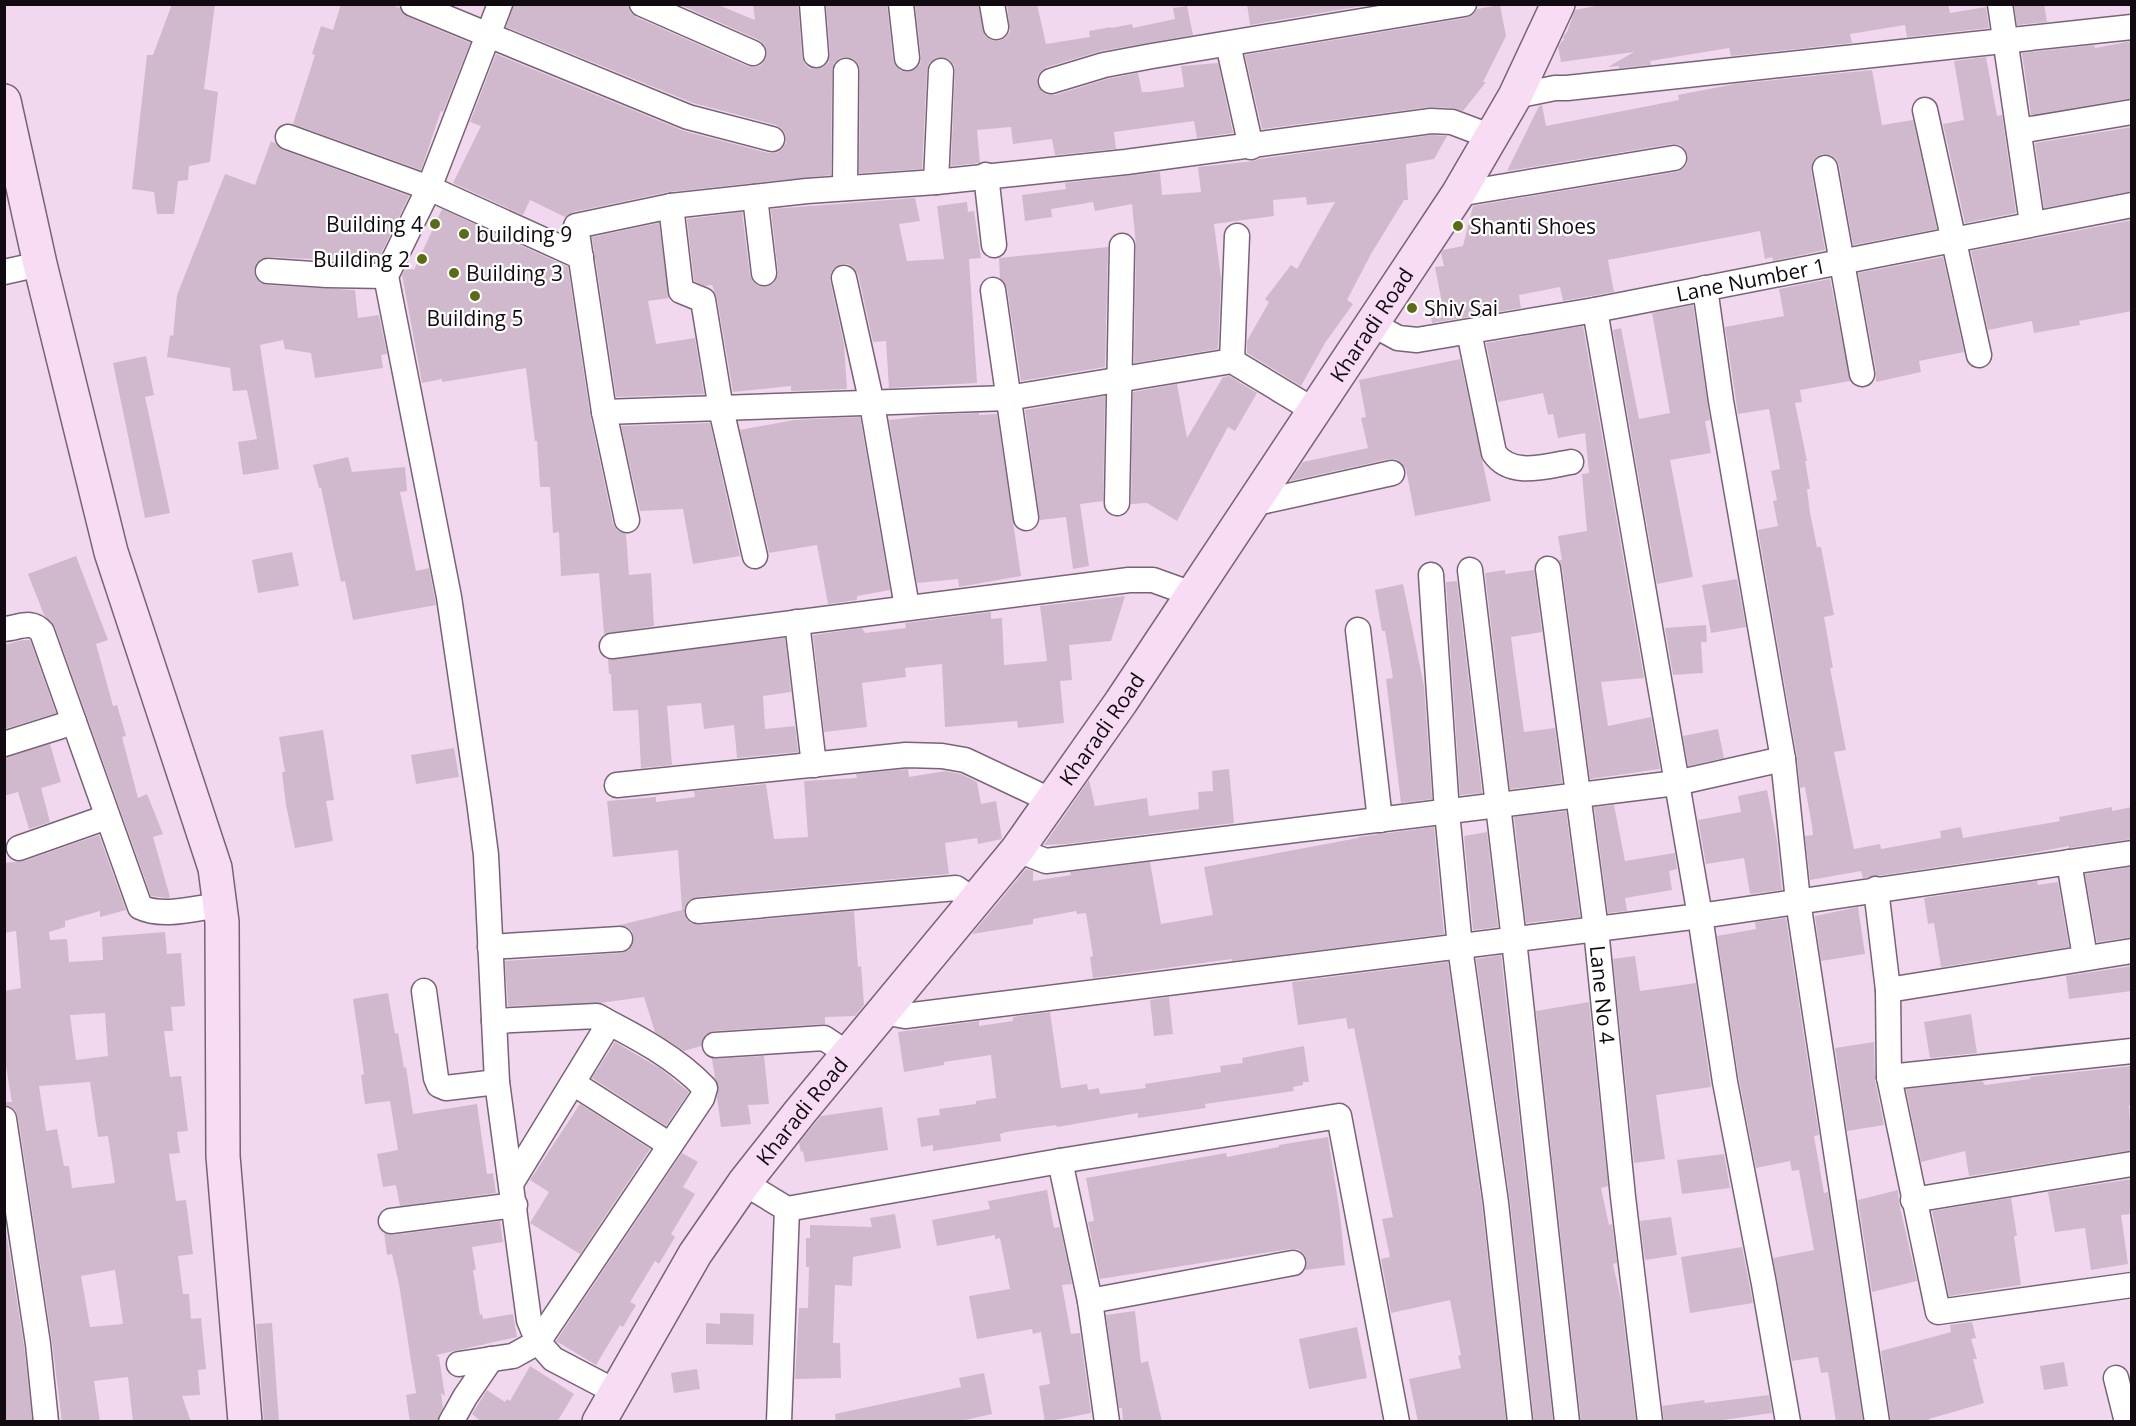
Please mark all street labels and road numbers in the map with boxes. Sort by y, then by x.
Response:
street label: Lane Number 1 [1674,251,1828,308]
street label: Kharadi Road [1323,262,1419,387]
street label: Kharadi Road [1053,667,1151,791]
street label: Lane No 4 [1584,944,1621,1045]
street label: Kharadi Road [749,1051,854,1171]

